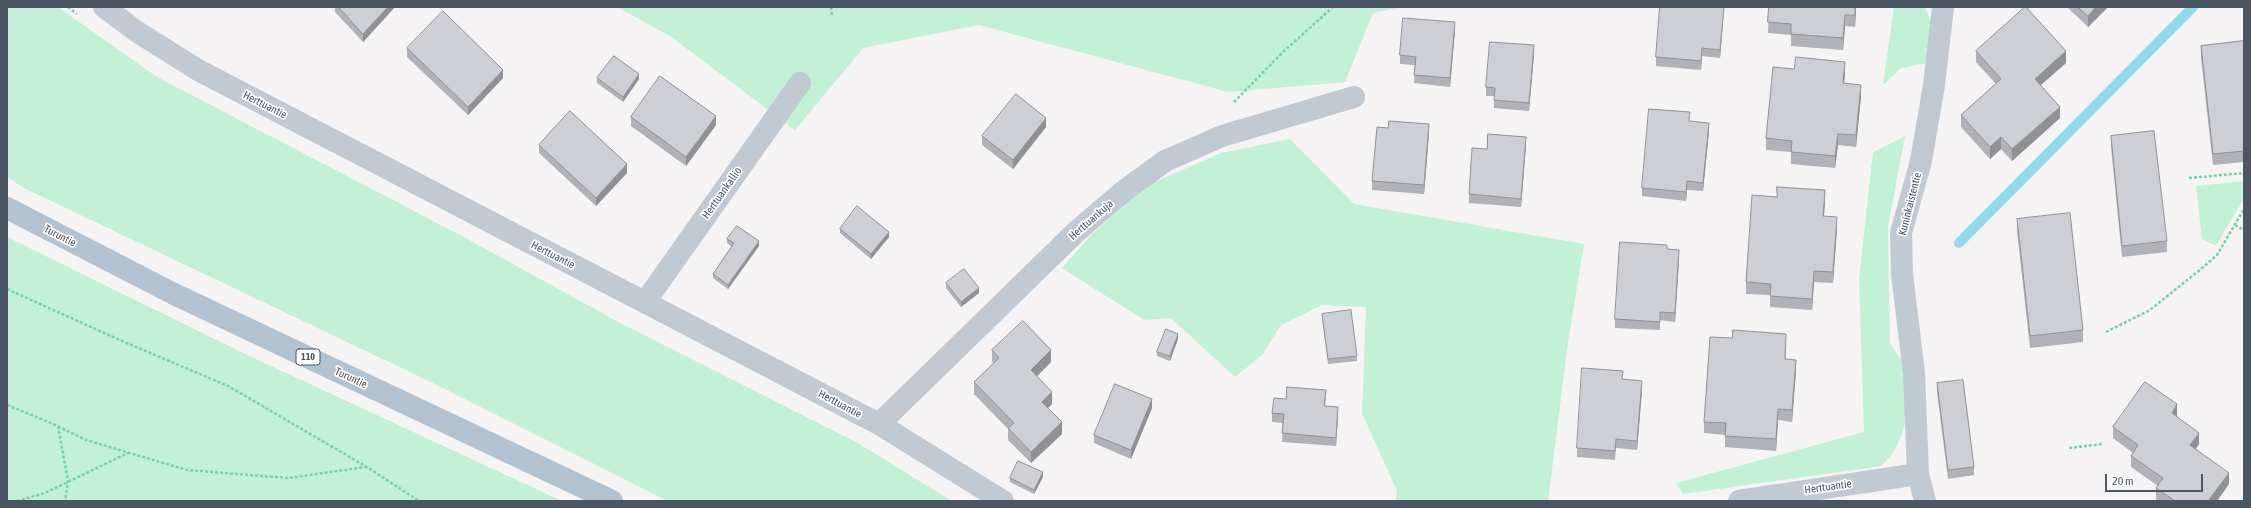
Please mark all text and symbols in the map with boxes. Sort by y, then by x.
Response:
street label: Herttuantie [241,88,289,122]
street label: Herttuankallio [699,165,745,221]
street label: Kuninkaistentie [1896,171,1924,237]
street label: Herttuankuja [1066,197,1116,243]
street label: Turuntie [42,222,78,250]
street label: Herttuantie [529,238,577,272]
road number: 110 [296,349,320,365]
street label: Turuntie [333,365,369,391]
street label: Herttuantie [816,387,864,421]
scale bar [2107,466,2205,492]
text: 20 m [2112,474,2134,488]
street label: Herttuantie [1804,477,1852,497]

